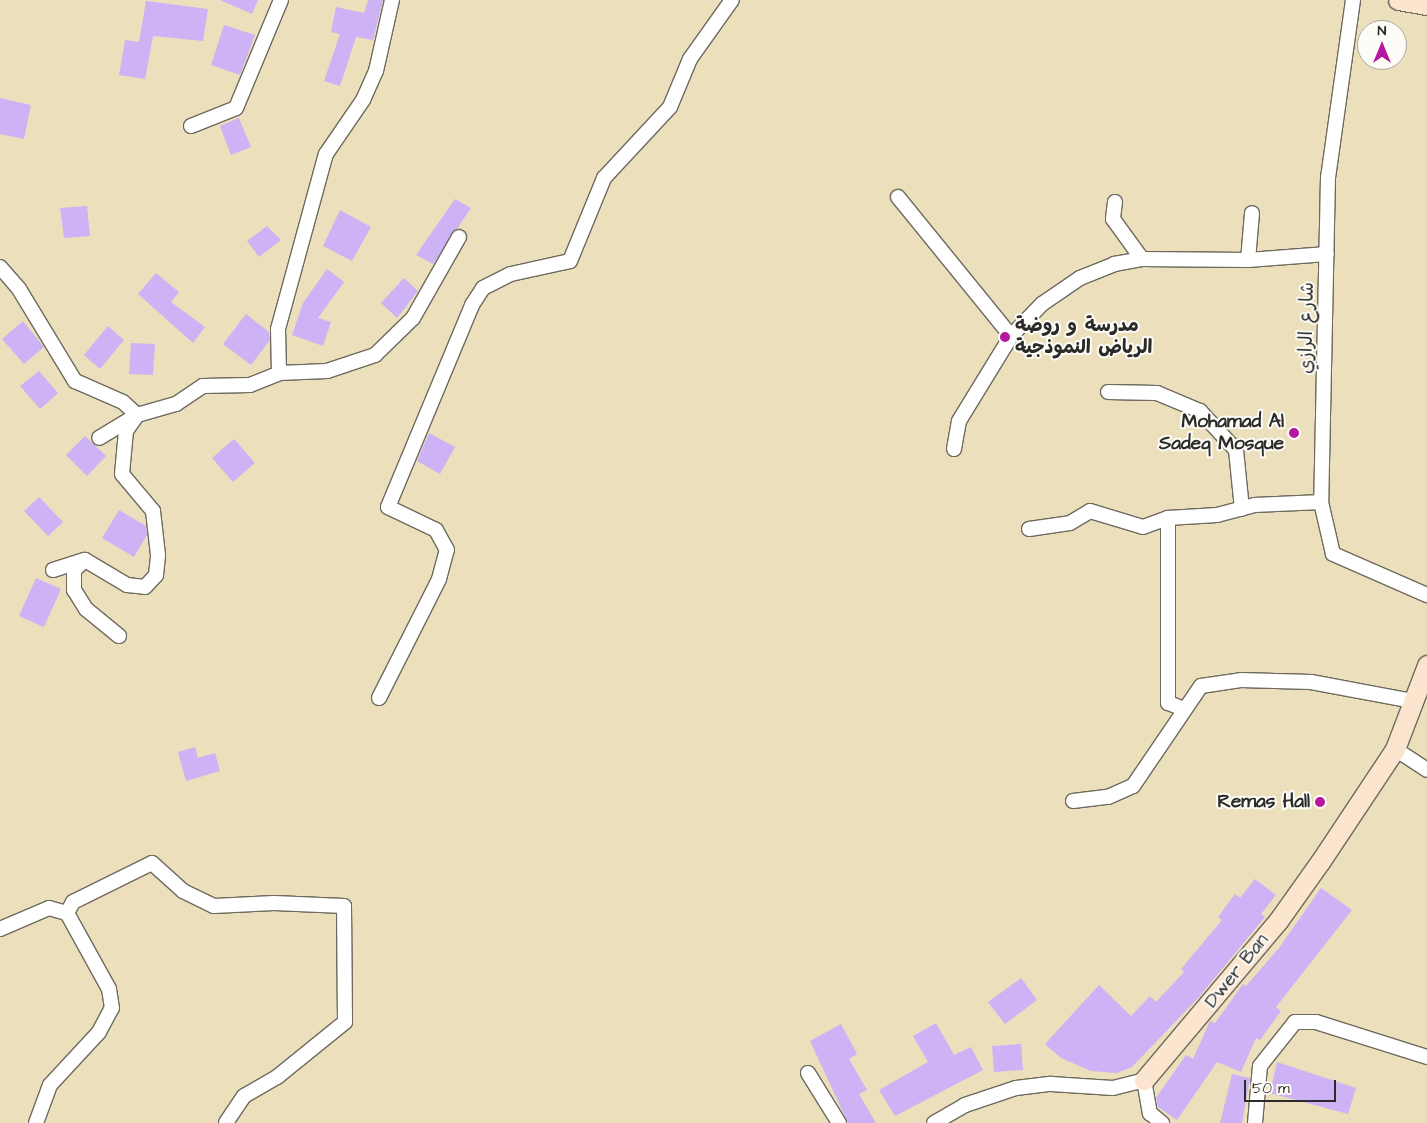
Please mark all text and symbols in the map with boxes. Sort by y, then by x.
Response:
north arrow [1357,20,1407,70]
text: N [1378,21,1386,41]
street label: شارع الرازي [1295,282,1319,374]
place label: مدرسة و روضة الرياض النموذجية [1015,315,1152,359]
marker: مدرسة و روضة الرياض النموذجية [999,331,1011,343]
place label: Mohamad Al Sadeq Mosque [1159,411,1284,455]
marker: Mohamad Al Sadeq Mosque [1288,427,1300,439]
place label: Remas Hall [1217,791,1310,813]
marker: Remas Hall [1314,796,1326,808]
street label: Dwer Ban [1200,929,1274,1013]
scale bar [1247,1070,1340,1102]
text: 50 m [1252,1078,1290,1099]

